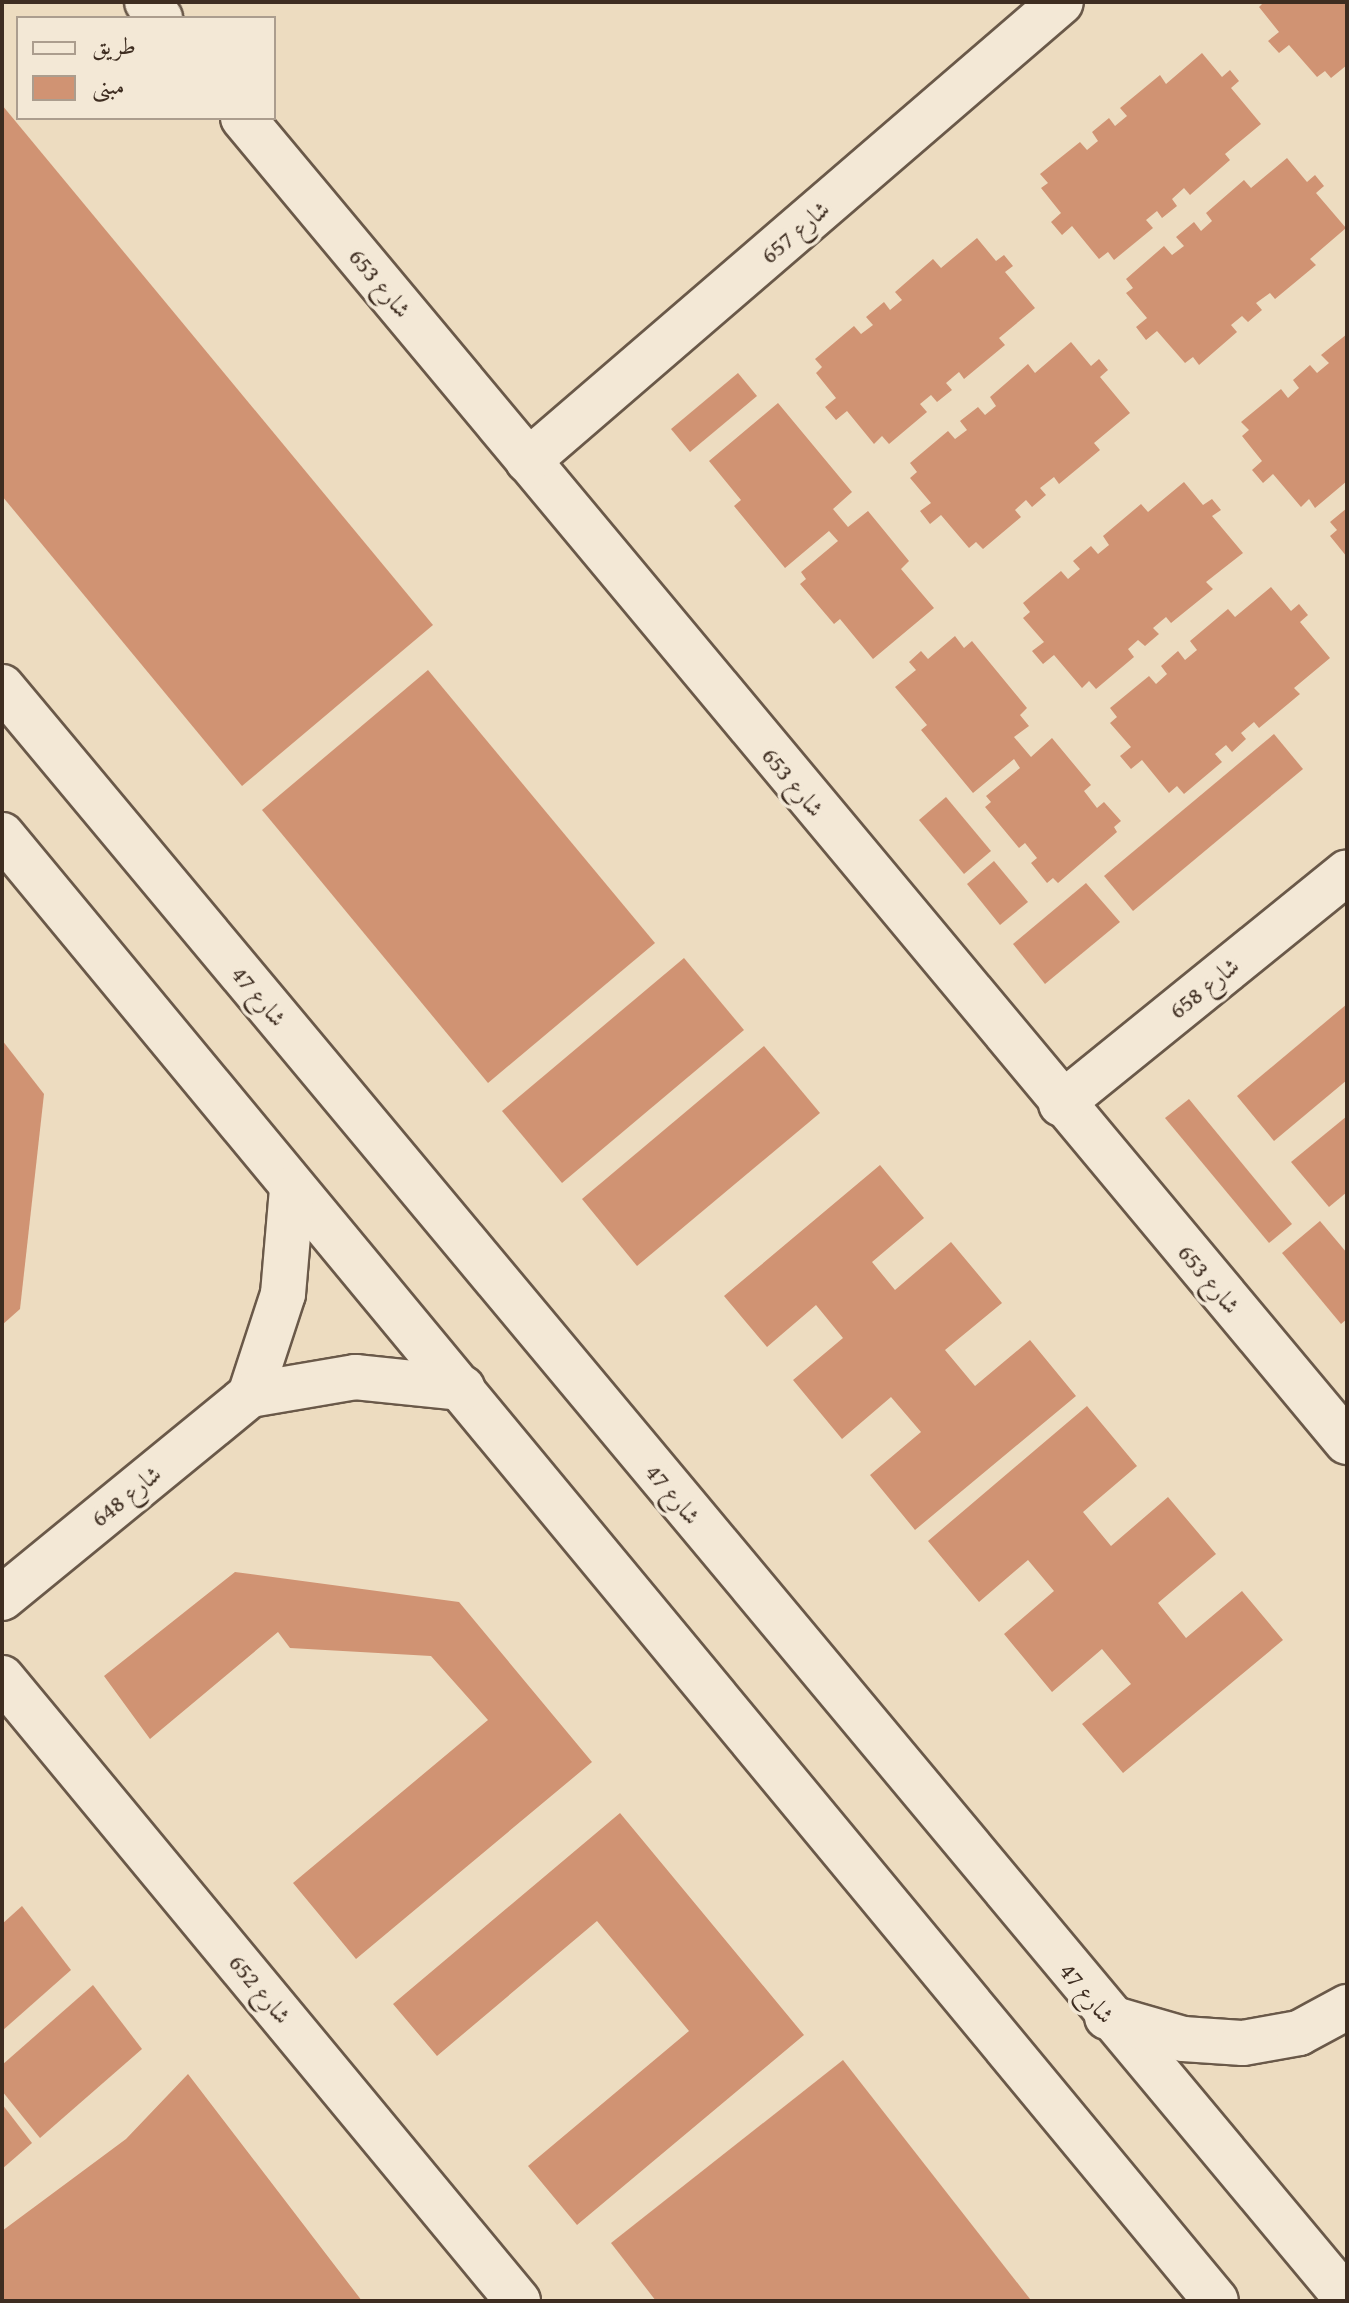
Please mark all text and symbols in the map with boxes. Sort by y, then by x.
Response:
legend [16,16,276,120]
text: طريق [92,28,136,63]
text: مبنى [92,68,125,103]
street label: شارع 657 [755,194,835,270]
street label: شارع 653 [343,242,417,324]
street label: شارع 653 [756,741,830,823]
street label: شارع 658 [1163,951,1245,1025]
street label: شارع 47 [225,960,293,1032]
street label: شارع 653 [1172,1238,1246,1320]
street label: شارع 47 [639,1458,707,1530]
street label: شارع 648 [85,1459,167,1533]
street label: شارع 652 [223,1948,297,2030]
street label: شارع 47 [1053,1957,1121,2029]

